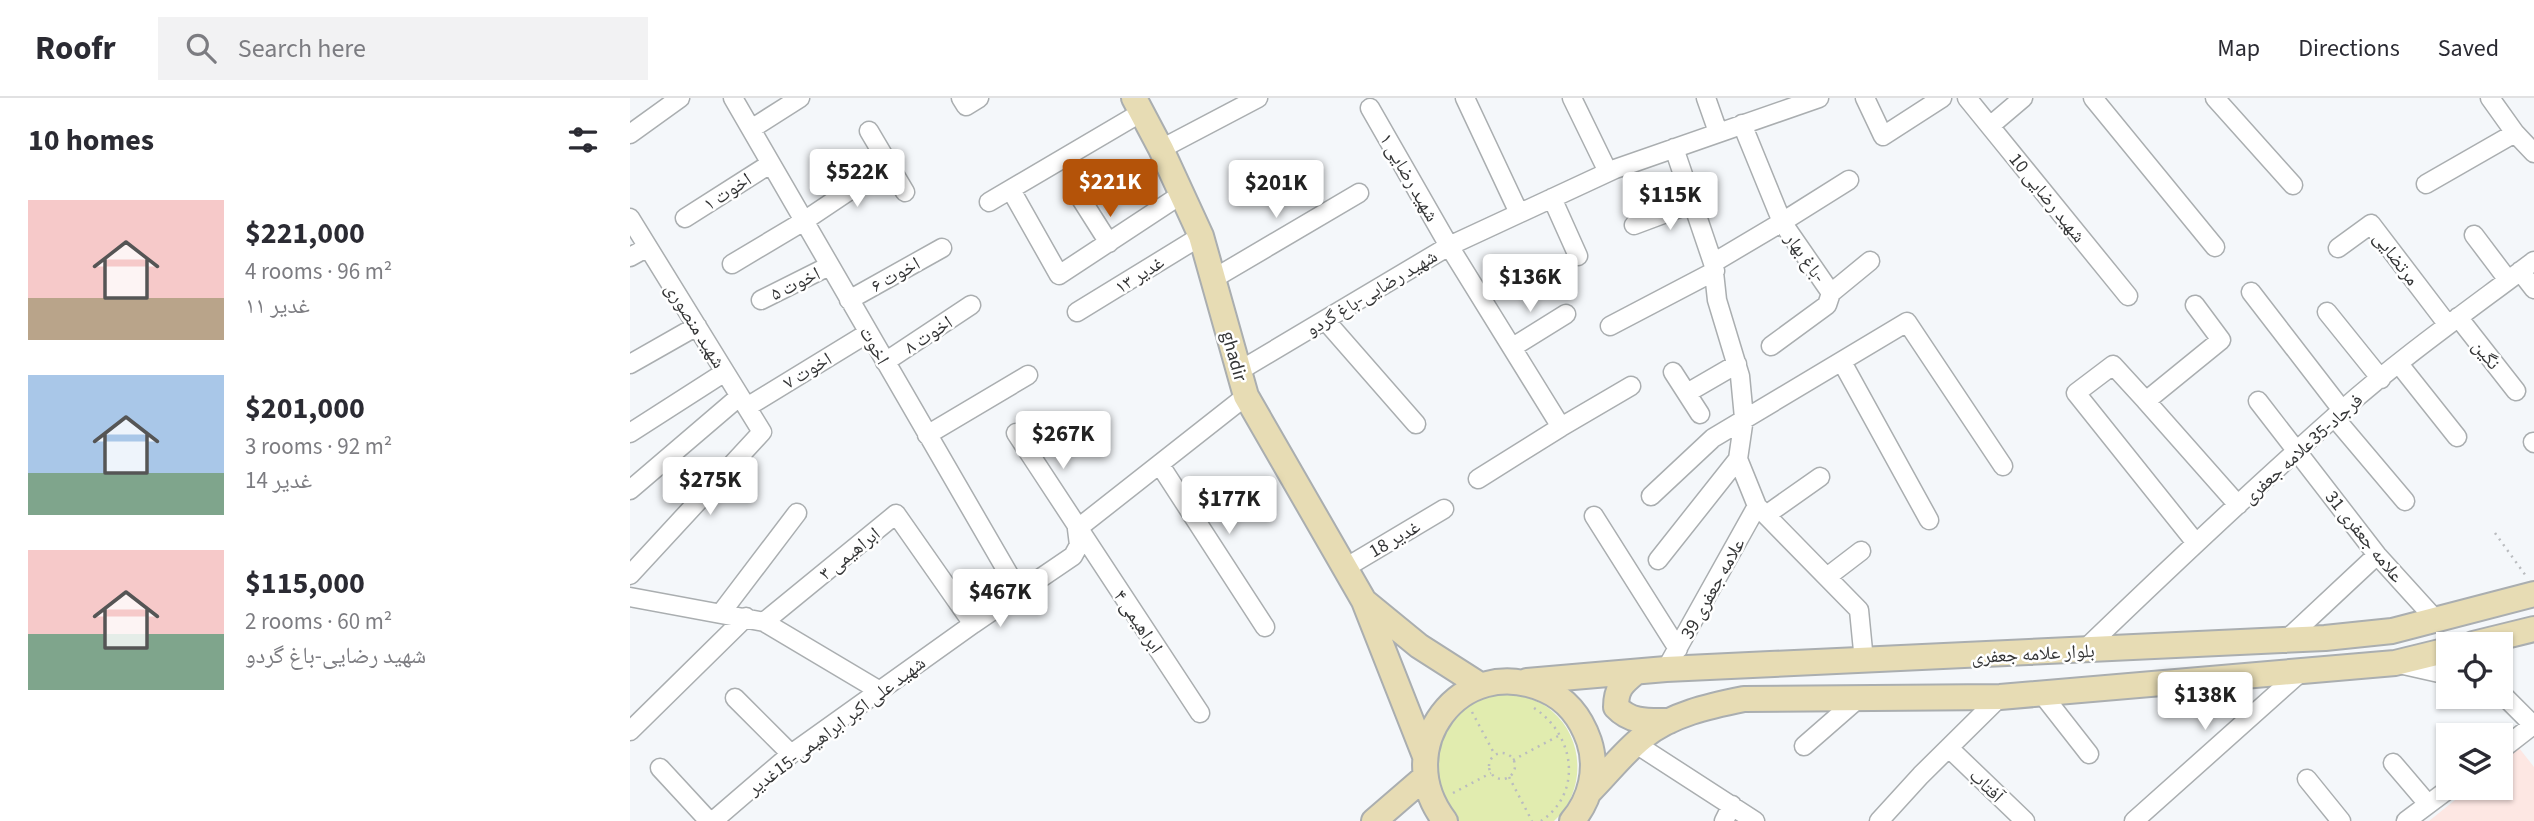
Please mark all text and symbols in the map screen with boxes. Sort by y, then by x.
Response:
search box [158,17,648,80]
text: Roofr [35,25,116,72]
icon: search [182,29,220,67]
text: Search here [238,30,366,67]
text: Map [2217,31,2260,66]
text: Directions [2298,31,2400,66]
text: Saved [2438,31,2499,66]
text: 10 homes [28,119,154,162]
icon: filters [564,121,602,159]
street label: شهید رضایی ۱ [1372,128,1445,227]
street label: شهید رضایی 10 [2002,147,2092,249]
pin: $522K [808,150,906,209]
text: $522K [826,155,888,188]
pin: $221K [1061,159,1159,219]
pin: $201K [1227,160,1325,220]
text: $221K [1079,165,1141,198]
text: $201K [1245,166,1307,199]
street label: اخوت ۱ [698,167,757,218]
pin: $115K [1621,172,1719,232]
text: $115K [1639,178,1701,211]
text: $221,000 [245,212,365,255]
street label: باغ بهار- [1777,226,1832,289]
street label: مرتضایی [2366,226,2425,292]
icon: home [84,228,168,312]
street label: شهید رضایی-باغ گردو [1301,243,1443,343]
street label: غدیر ۱۳ [1110,249,1170,301]
street label: اخوت ۶ [866,251,925,300]
pin: $136K [1481,254,1579,314]
text: 4 rooms · 96 m² [245,255,392,288]
text: $136K [1499,260,1561,293]
street label: اخوت ۵ [766,261,825,308]
street label: شهید منصوری [658,278,732,374]
text: غدیر ۱۱ [245,289,310,322]
street label: اخوت ۸ [899,310,958,361]
street label: اخوت [852,322,895,370]
street label: ghadir [1214,328,1254,385]
street label: نگین [2465,334,2506,376]
street label: اخوت ۷ [778,346,837,396]
text: $201,000 [245,387,365,430]
street label: فرجاد-35علامه جعفری [2237,387,2369,511]
icon: home [84,403,168,487]
pin: $267K [1014,412,1112,471]
text: $267K [1032,417,1094,450]
text: 3 rooms · 92 m² [245,430,392,463]
pin: $275K [661,458,759,517]
text: $275K [679,463,741,496]
text: غدیر 14 [245,464,312,497]
pin: $177K [1180,476,1278,536]
text: $177K [1198,482,1260,515]
street label: علامه جعفری 31 [2318,485,2410,589]
street label: غدیر 18 [1364,514,1426,565]
street label: ابراهیمی ۳ [814,521,886,587]
street label: علامه جعفری 39 [1674,533,1752,644]
text: $115,000 [245,562,365,605]
pin: $467K [951,570,1049,629]
text: $467K [969,575,1031,608]
icon: home [84,578,168,662]
street label: ابراهیمی ۴ [1107,585,1169,659]
text: 2 rooms · 60 m² [245,605,392,638]
map controls [2436,632,2513,800]
button: locate [2436,632,2513,709]
street label: بلوار علامه جعفری [1971,638,2095,671]
text: شهید رضایی-باغ گردو [245,639,426,672]
street label: شهید علی اکبر ابراهیمی-15غدیر [741,650,932,803]
pin: $138K [2156,672,2254,732]
text: $138K [2174,678,2236,711]
button: layers [2436,723,2513,800]
street label: آفتاب [1963,763,2010,810]

